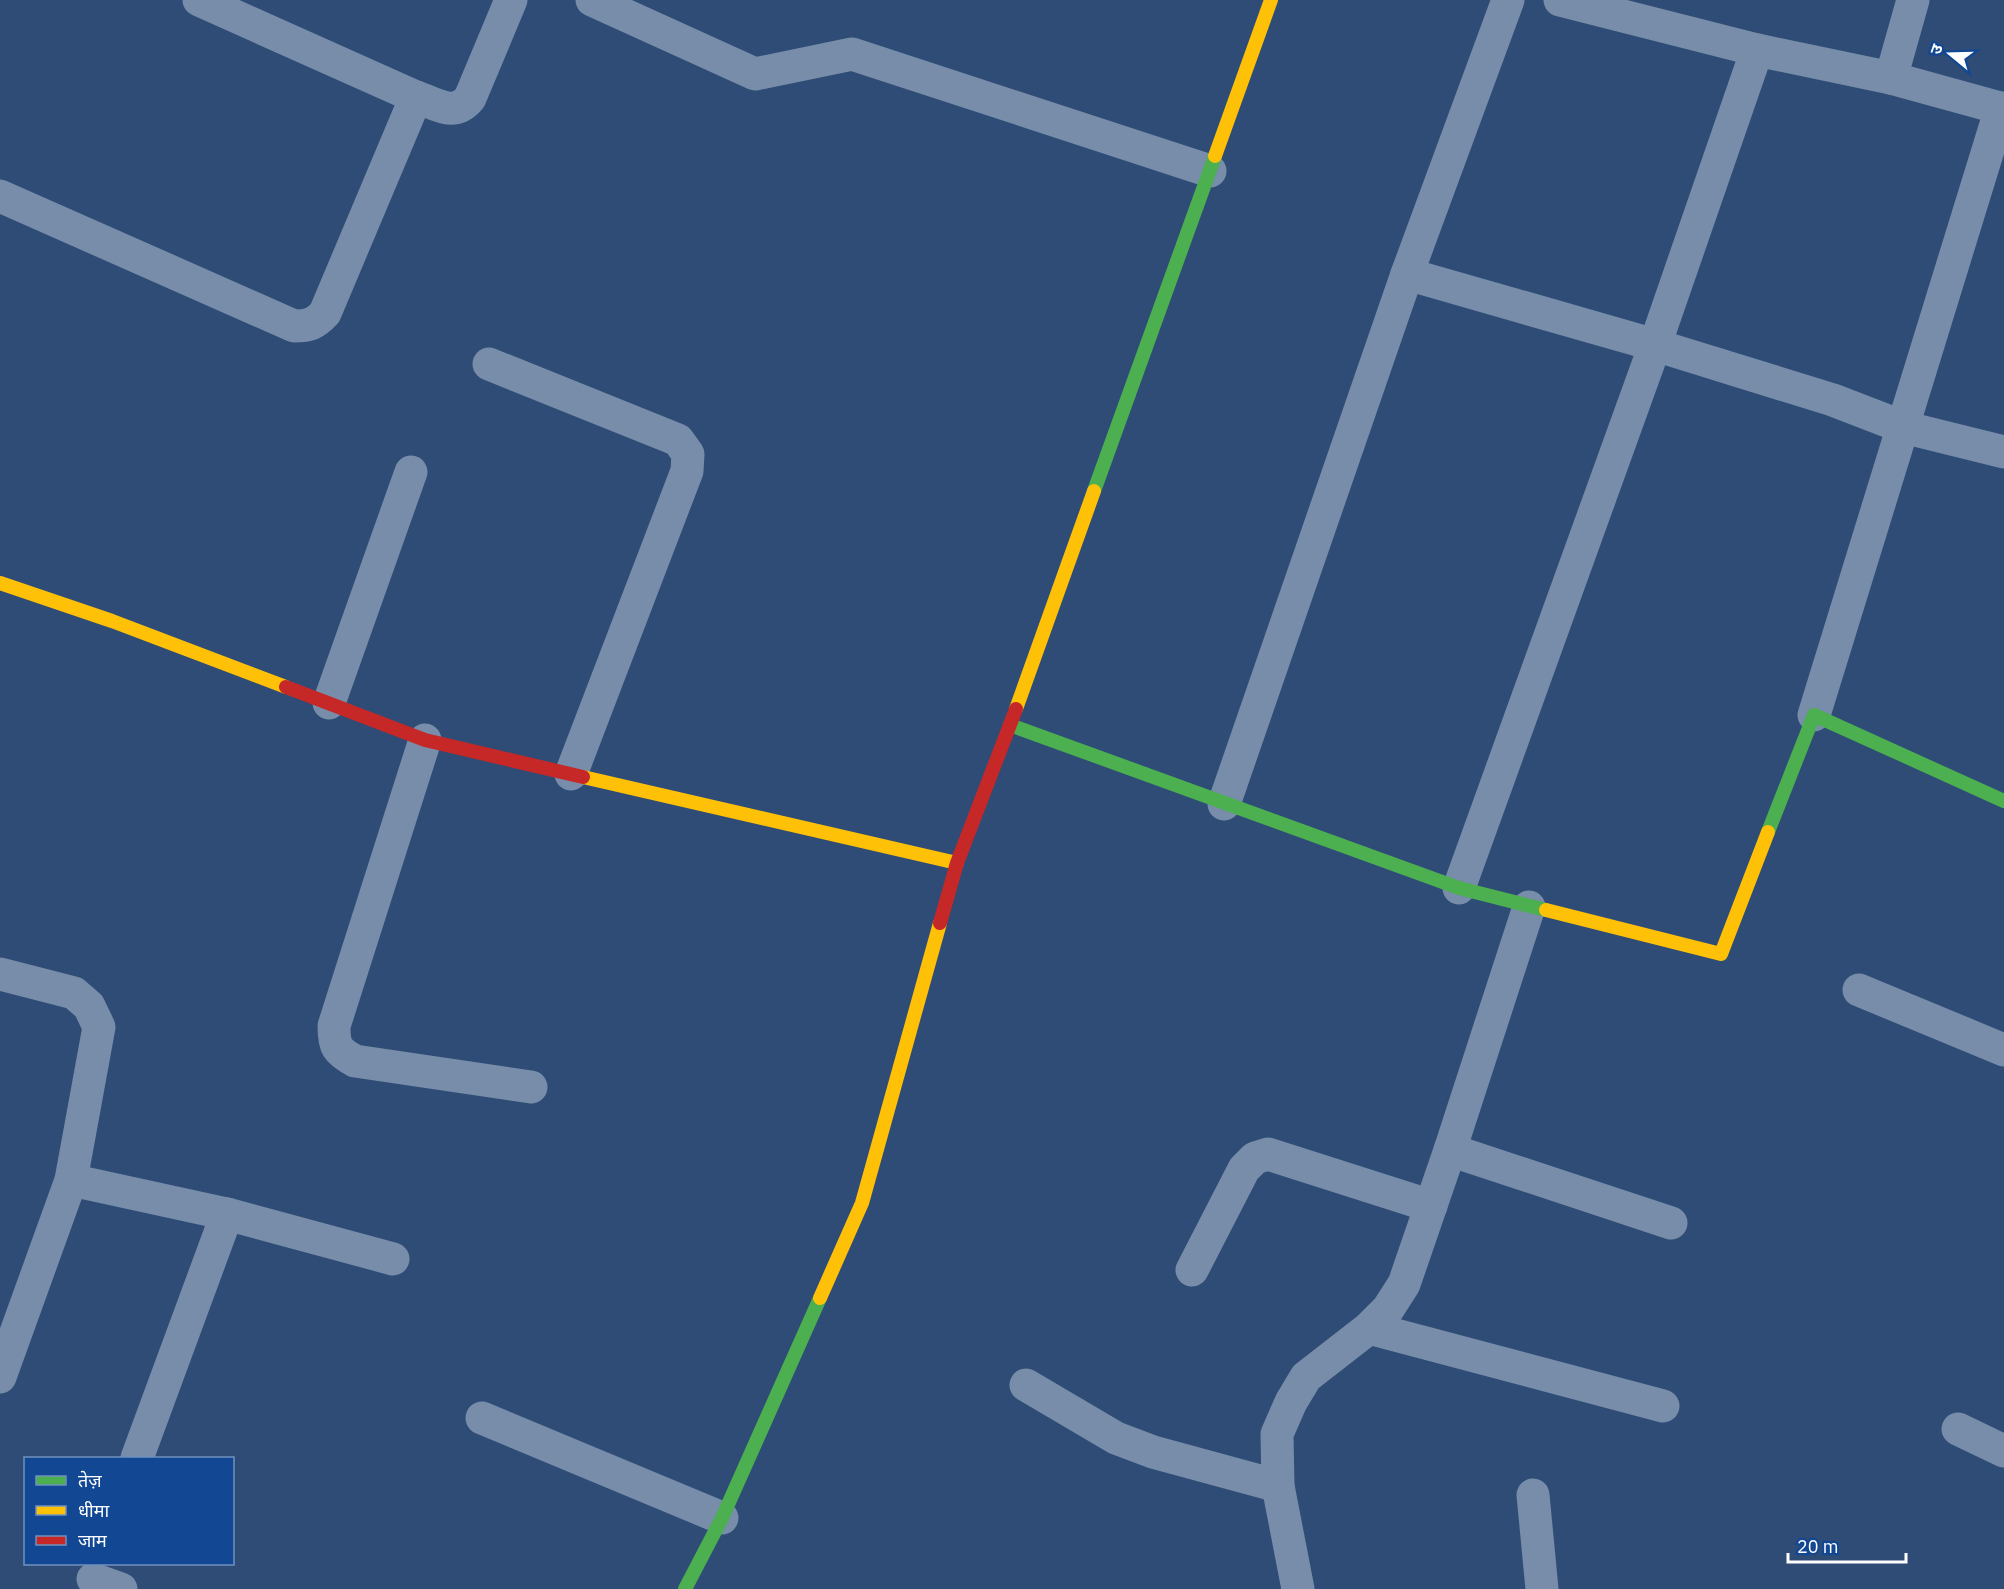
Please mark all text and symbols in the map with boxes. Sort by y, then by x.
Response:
north arrow [1920,24,1980,84]
text: उ [1925,41,1947,57]
legend [24,1457,234,1565]
text: तेज़ [78,1469,102,1492]
text: धीमा [78,1499,109,1522]
scale bar [1788,1526,1906,1564]
text: जाम [78,1529,108,1552]
text: 20 m [1797,1535,1839,1558]

